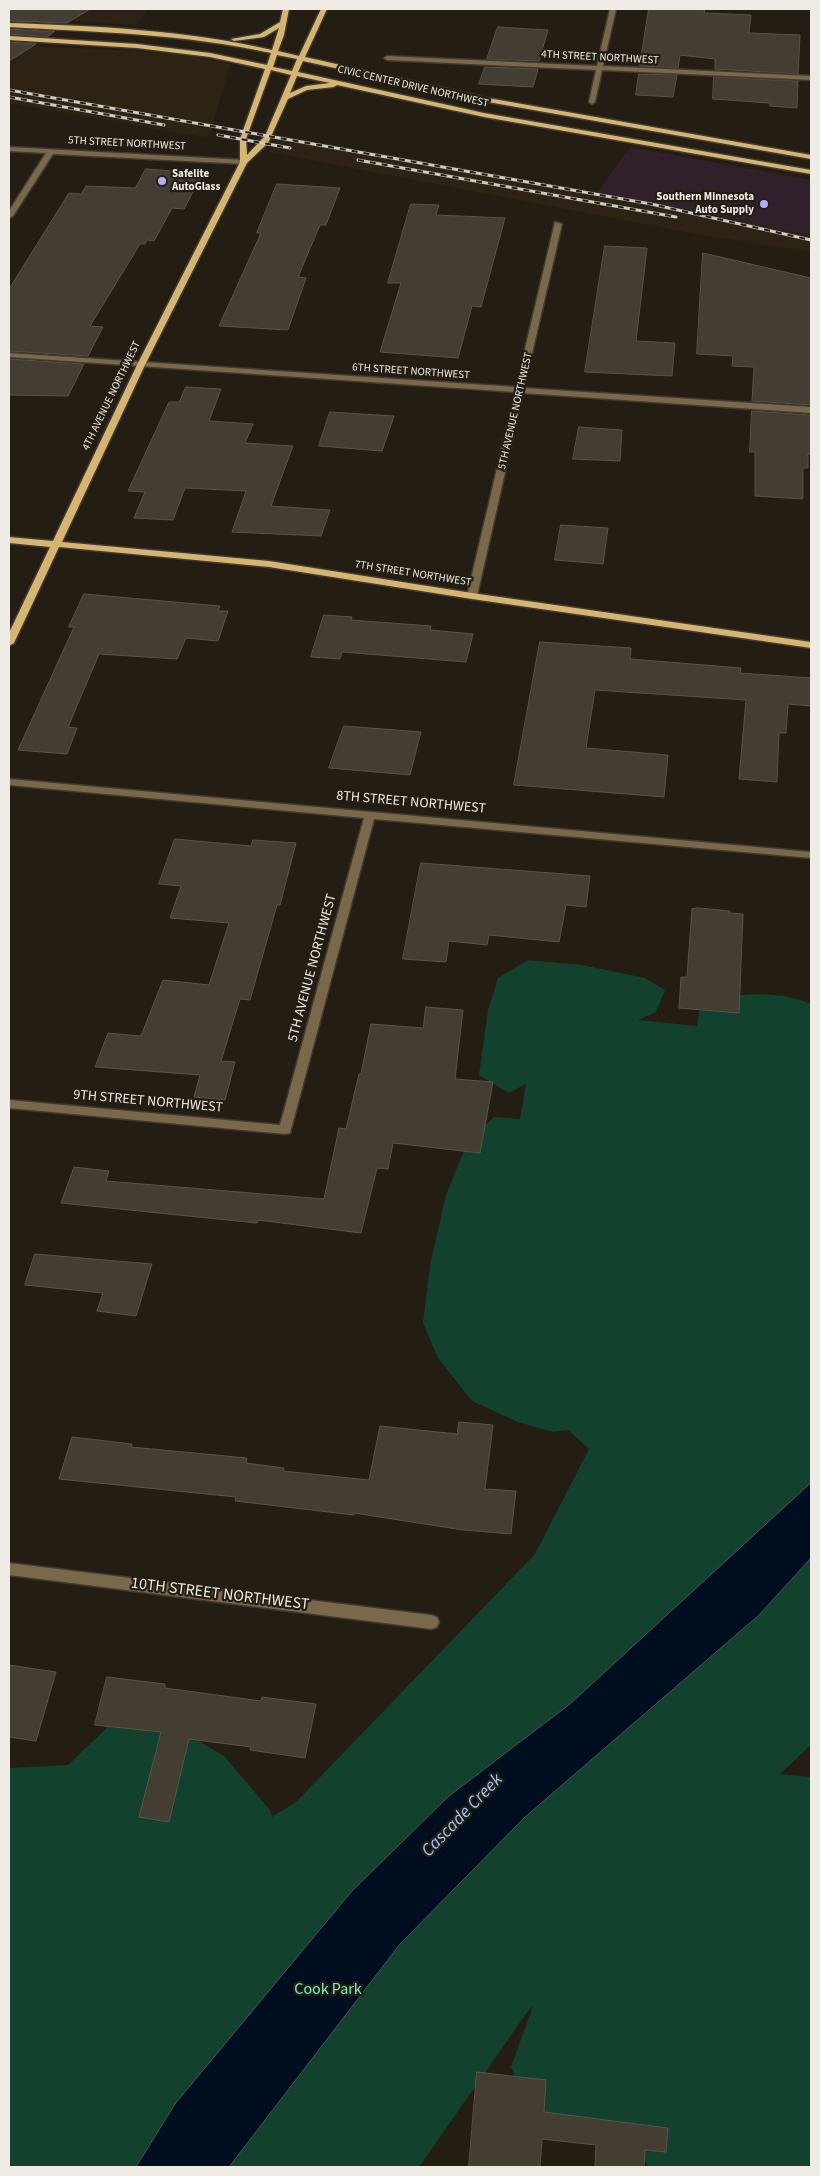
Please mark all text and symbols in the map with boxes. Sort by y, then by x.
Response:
street label: 4TH STREET NORTHWEST [541,48,659,68]
street label: CIVIC CENTER DRIVE NORTHWEST [336,63,490,111]
street label: 5TH STREET NORTHWEST [68,134,186,154]
place label: Safelite AutoGlass [172,168,220,194]
marker: Safelite AutoGlass [156,175,168,187]
place label: Southern Minnesota Auto Supply [656,191,754,217]
marker: Southern Minnesota Auto Supply [758,198,770,210]
street label: 4TH AVENUE NORTHWEST [80,339,144,453]
street label: 5TH AVENUE NORTHWEST [496,351,536,471]
street label: 6TH STREET NORTHWEST [352,361,470,383]
street label: 7TH STREET NORTHWEST [354,558,472,590]
street label: 8TH STREET NORTHWEST [336,788,486,818]
street label: 5TH AVENUE NORTHWEST [285,892,341,1044]
street label: 9TH STREET NORTHWEST [73,1087,223,1117]
street label: 10TH STREET NORTHWEST [130,1575,310,1615]
water label: Cascade Creek [418,1770,508,1862]
park label: Cook Park [294,1980,362,2000]

